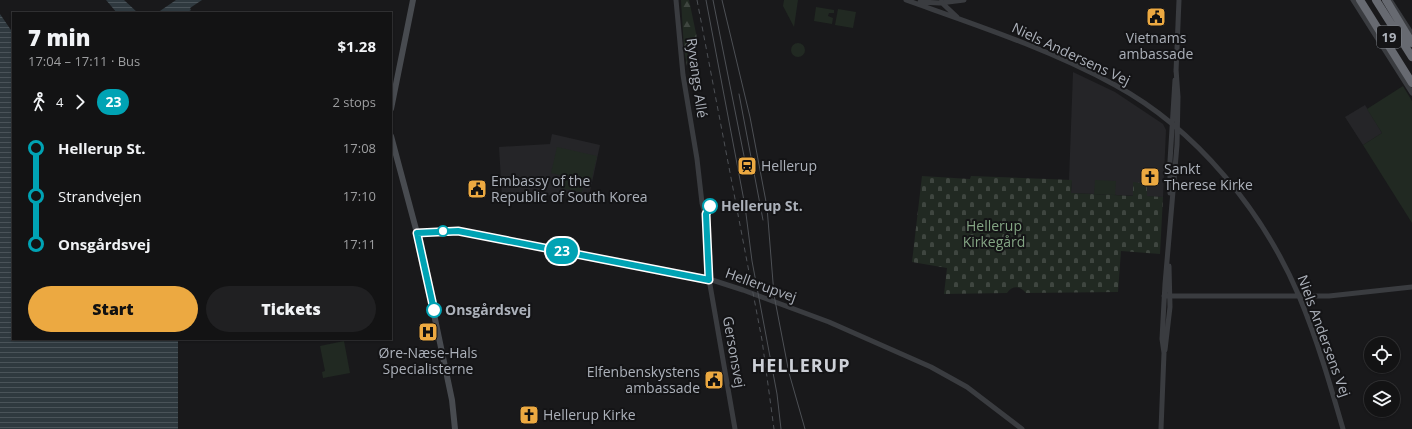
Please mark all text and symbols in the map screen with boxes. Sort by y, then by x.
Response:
public building icon: Vietnams ambassade [1145,6,1167,28]
street label: Niels Andersens Vej [1009,18,1133,89]
text: 7 min [28,22,91,52]
road number: 19 [1377,26,1401,48]
place label: Vietnams ambassade [1119,28,1193,63]
text: $1.28 [337,36,376,56]
street label: Ryvangs Allé [682,37,713,119]
text: 17:04 – 17:11 · Bus [28,52,140,70]
icon: walk [28,91,50,113]
icon: forward [69,91,91,113]
text: 23 [105,92,121,111]
text: 4 [56,93,63,111]
text: 2 stops [332,93,376,111]
text: Hellerup St. [58,138,145,158]
text: 17:08 [343,139,376,157]
station icon: Hellerup [736,155,758,177]
place label: Hellerup [761,156,817,175]
place label: Sankt Therese Kirke [1164,159,1253,194]
church icon: Sankt Therese Kirke [1139,166,1161,188]
place label: Embassy of the Republic of South Korea [491,171,648,206]
public building icon: Embassy of the Republic of South Korea [466,178,488,200]
text: Strandvejen [58,186,142,206]
text: 17:10 [343,187,376,205]
place label: Hellerup St. [721,196,803,215]
marker: Hellerup St. [702,198,718,214]
park label: Hellerup Kirkegård [963,216,1025,251]
unlabelled marker [437,225,449,237]
text: Onsgårdsvej [58,234,151,254]
text: 17:11 [343,235,376,253]
line badge: 23 [544,238,580,264]
text: 23 [554,241,570,260]
street label: Hellerupvej [723,263,799,306]
street label: Niels Andersens Vej [1294,272,1355,399]
button: Start [28,286,198,332]
button: Tickets [206,286,376,332]
place label: Onsgårdsvej [445,300,531,319]
marker: Onsgårdsvej [426,302,442,318]
street label: Gersonsvej [719,315,750,389]
hospital icon: Øre-Næse-Hals Specialisterne [417,321,439,343]
map controls [1364,337,1400,417]
button: locate [1364,337,1400,373]
place label: Øre-Næse-Hals Specialisterne [379,343,478,378]
district label: HELLERUP [751,353,851,377]
place label: Elfenbenskystens ambassade [587,362,700,397]
public building icon: Elfenbenskystens ambassade [703,369,725,391]
button: layers [1364,381,1400,417]
church icon: Hellerup Kirke [518,404,540,426]
place label: Hellerup Kirke [543,405,636,424]

